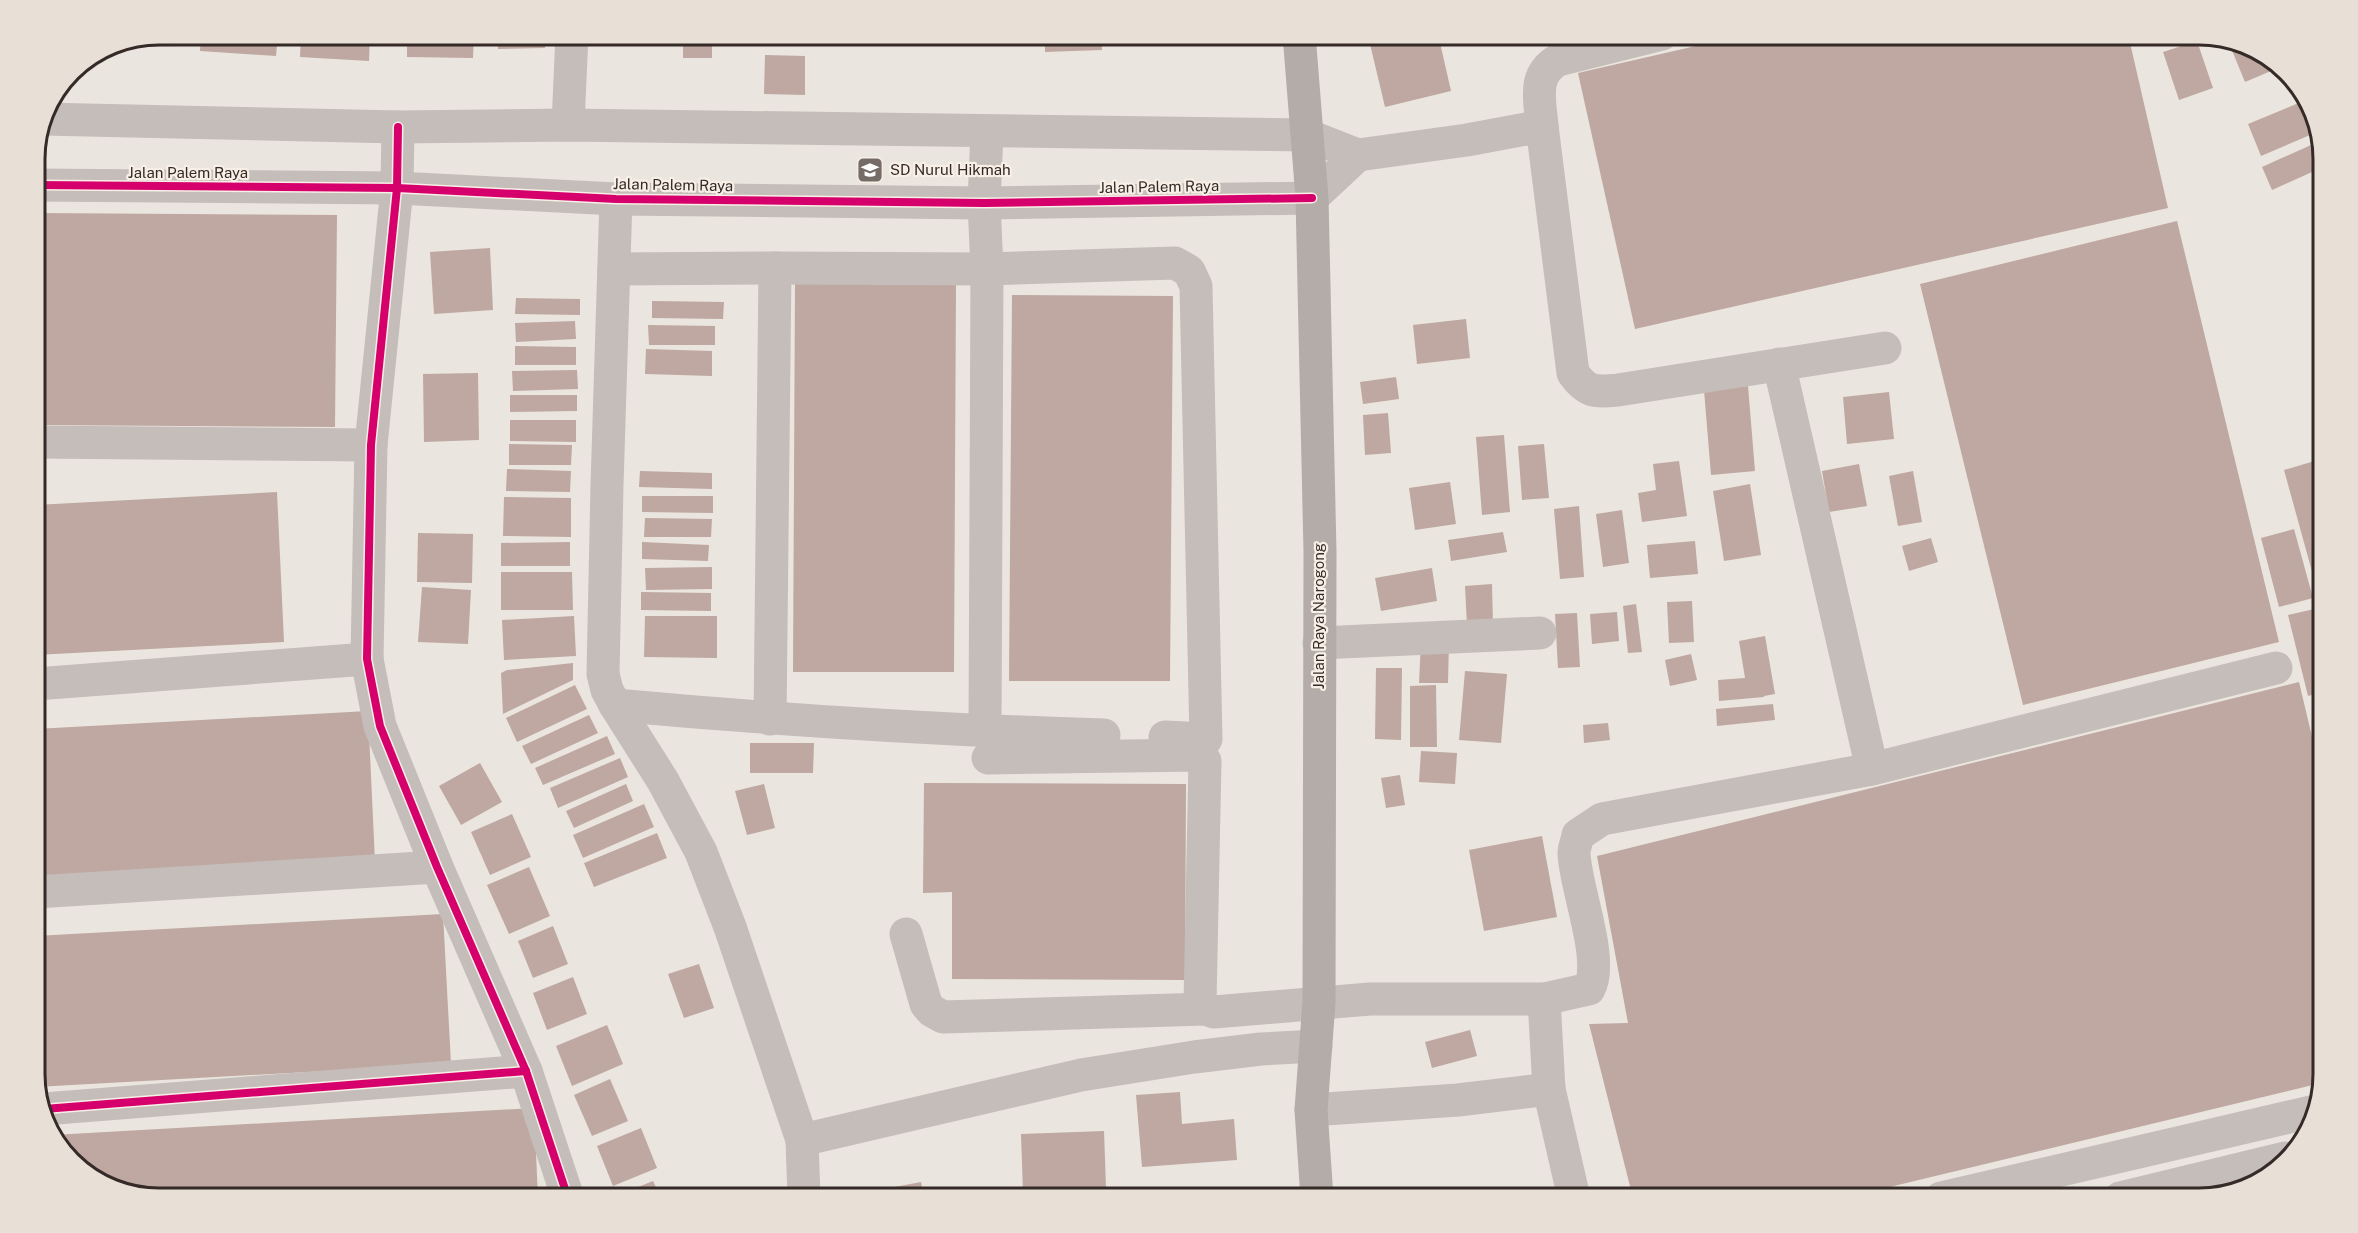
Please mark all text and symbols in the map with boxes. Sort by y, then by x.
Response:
school or university icon: SD Nurul Hikmah [855,155,885,185]
place label: SD Nurul Hikmah [890,161,1011,178]
street label: Jalan Palem Raya [128,164,248,181]
street label: Jalan Palem Raya [613,175,733,194]
street label: Jalan Palem Raya [1099,177,1219,196]
street label: Jalan Raya Narogong [1310,543,1327,689]

